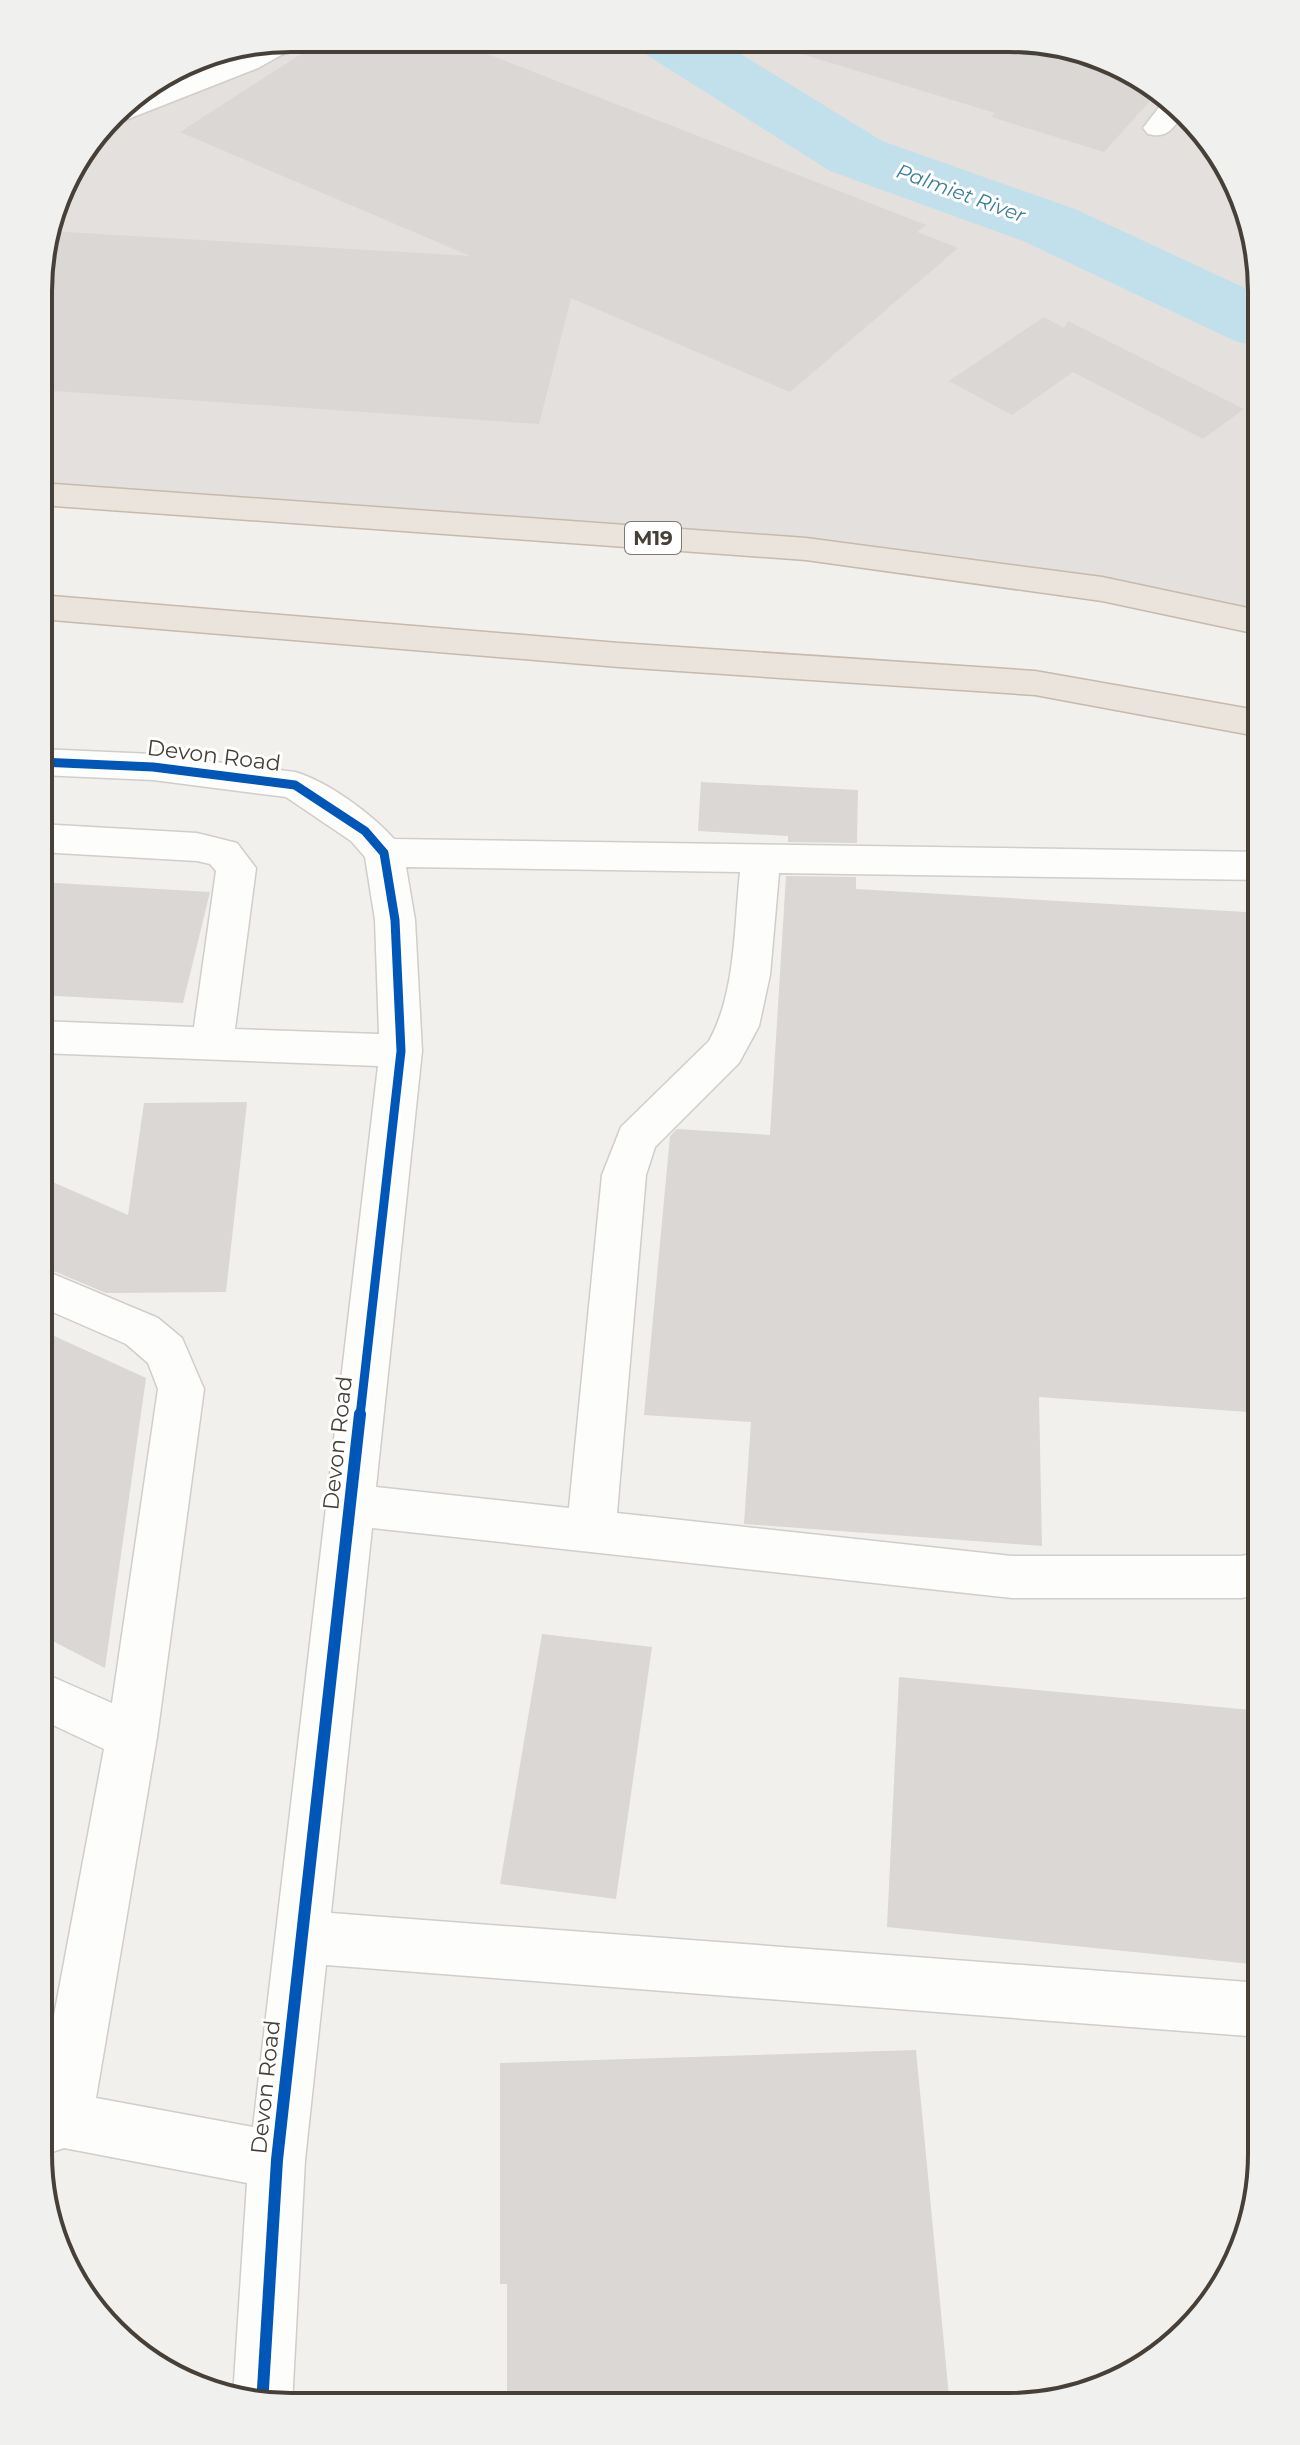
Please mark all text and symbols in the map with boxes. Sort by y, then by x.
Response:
water label: Palmiet River [893,159,1030,228]
road number: M19 [625,522,681,554]
street label: Devon Road [145,734,282,777]
street label: Devon Road [317,1375,358,1511]
street label: Devon Road [245,2019,286,2155]

